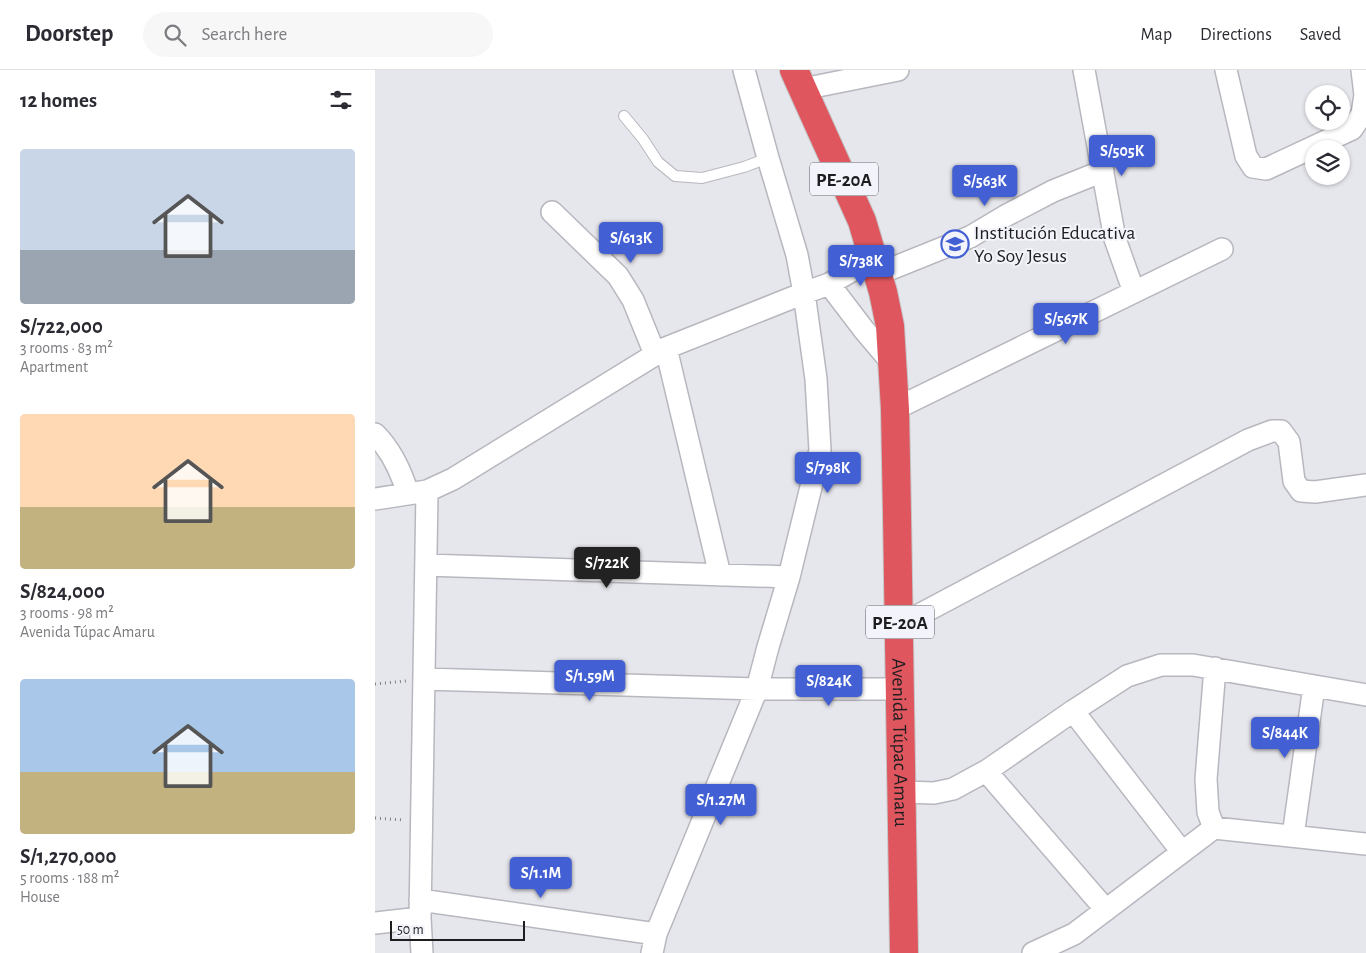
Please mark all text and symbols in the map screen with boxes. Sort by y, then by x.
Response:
search box [143,12,493,57]
icon: search [161,21,189,49]
text: Doorstep [25,22,113,46]
text: Search here [201,25,287,44]
text: Map [1141,26,1172,44]
text: Directions [1200,26,1272,44]
text: Saved [1300,26,1341,44]
map controls [1305,85,1350,185]
button: locate [1305,85,1350,130]
icon: filters [327,86,355,114]
text: 12 homes [20,90,97,111]
pin: S/505K [1081,134,1163,177]
button: layers [1305,140,1350,185]
text: S/505K [1100,143,1144,159]
road number: PE-20A [810,162,878,196]
pin: S/563K [944,164,1026,207]
text: S/563K [963,173,1007,189]
icon: home [143,181,233,271]
pin: S/613K [590,222,672,264]
place label: Institución Educativa Yo Soy Jesus [974,223,1135,266]
school or university icon: Institución Educativa Yo Soy Jesus [940,229,970,259]
text: S/613K [610,230,652,246]
pin: S/738K [820,244,902,287]
text: S/738K [839,253,883,269]
pin: S/567K [1025,302,1107,345]
text: S/567K [1044,311,1088,327]
text: S/722,000 [20,316,103,337]
text: 3 rooms · 83 m² [20,340,113,356]
text: Apartment [20,359,88,375]
icon: home [143,446,233,536]
pin: S/798K [787,452,869,494]
text: S/798K [806,460,850,476]
pin: S/722K [566,546,648,589]
text: S/722K [585,555,629,571]
text: S/824,000 [20,581,105,602]
text: 3 rooms · 98 m² [20,605,114,621]
road number: PE-20A [866,606,934,638]
text: Avenida Túpac Amaru [20,624,155,640]
street label: Avenida Túpac Amaru [888,658,911,827]
pin: S/1.59M [544,660,636,702]
pin: S/824K [788,664,870,707]
text: S/1.59M [565,668,615,684]
text: S/824K [806,673,852,689]
icon: home [143,711,233,801]
pin: S/844K [1244,716,1326,759]
text: S/844K [1262,725,1308,741]
pin: S/1.27M [675,784,767,826]
text: S/1.27M [696,792,746,808]
text: S/1,270,000 [20,846,116,867]
pin: S/1.1M [500,856,582,899]
text: S/1.1M [521,865,561,881]
text: 5 rooms · 188 m² [20,870,119,886]
text: House [20,889,60,905]
scale bar [390,918,525,941]
text: 50 m [397,923,424,937]

